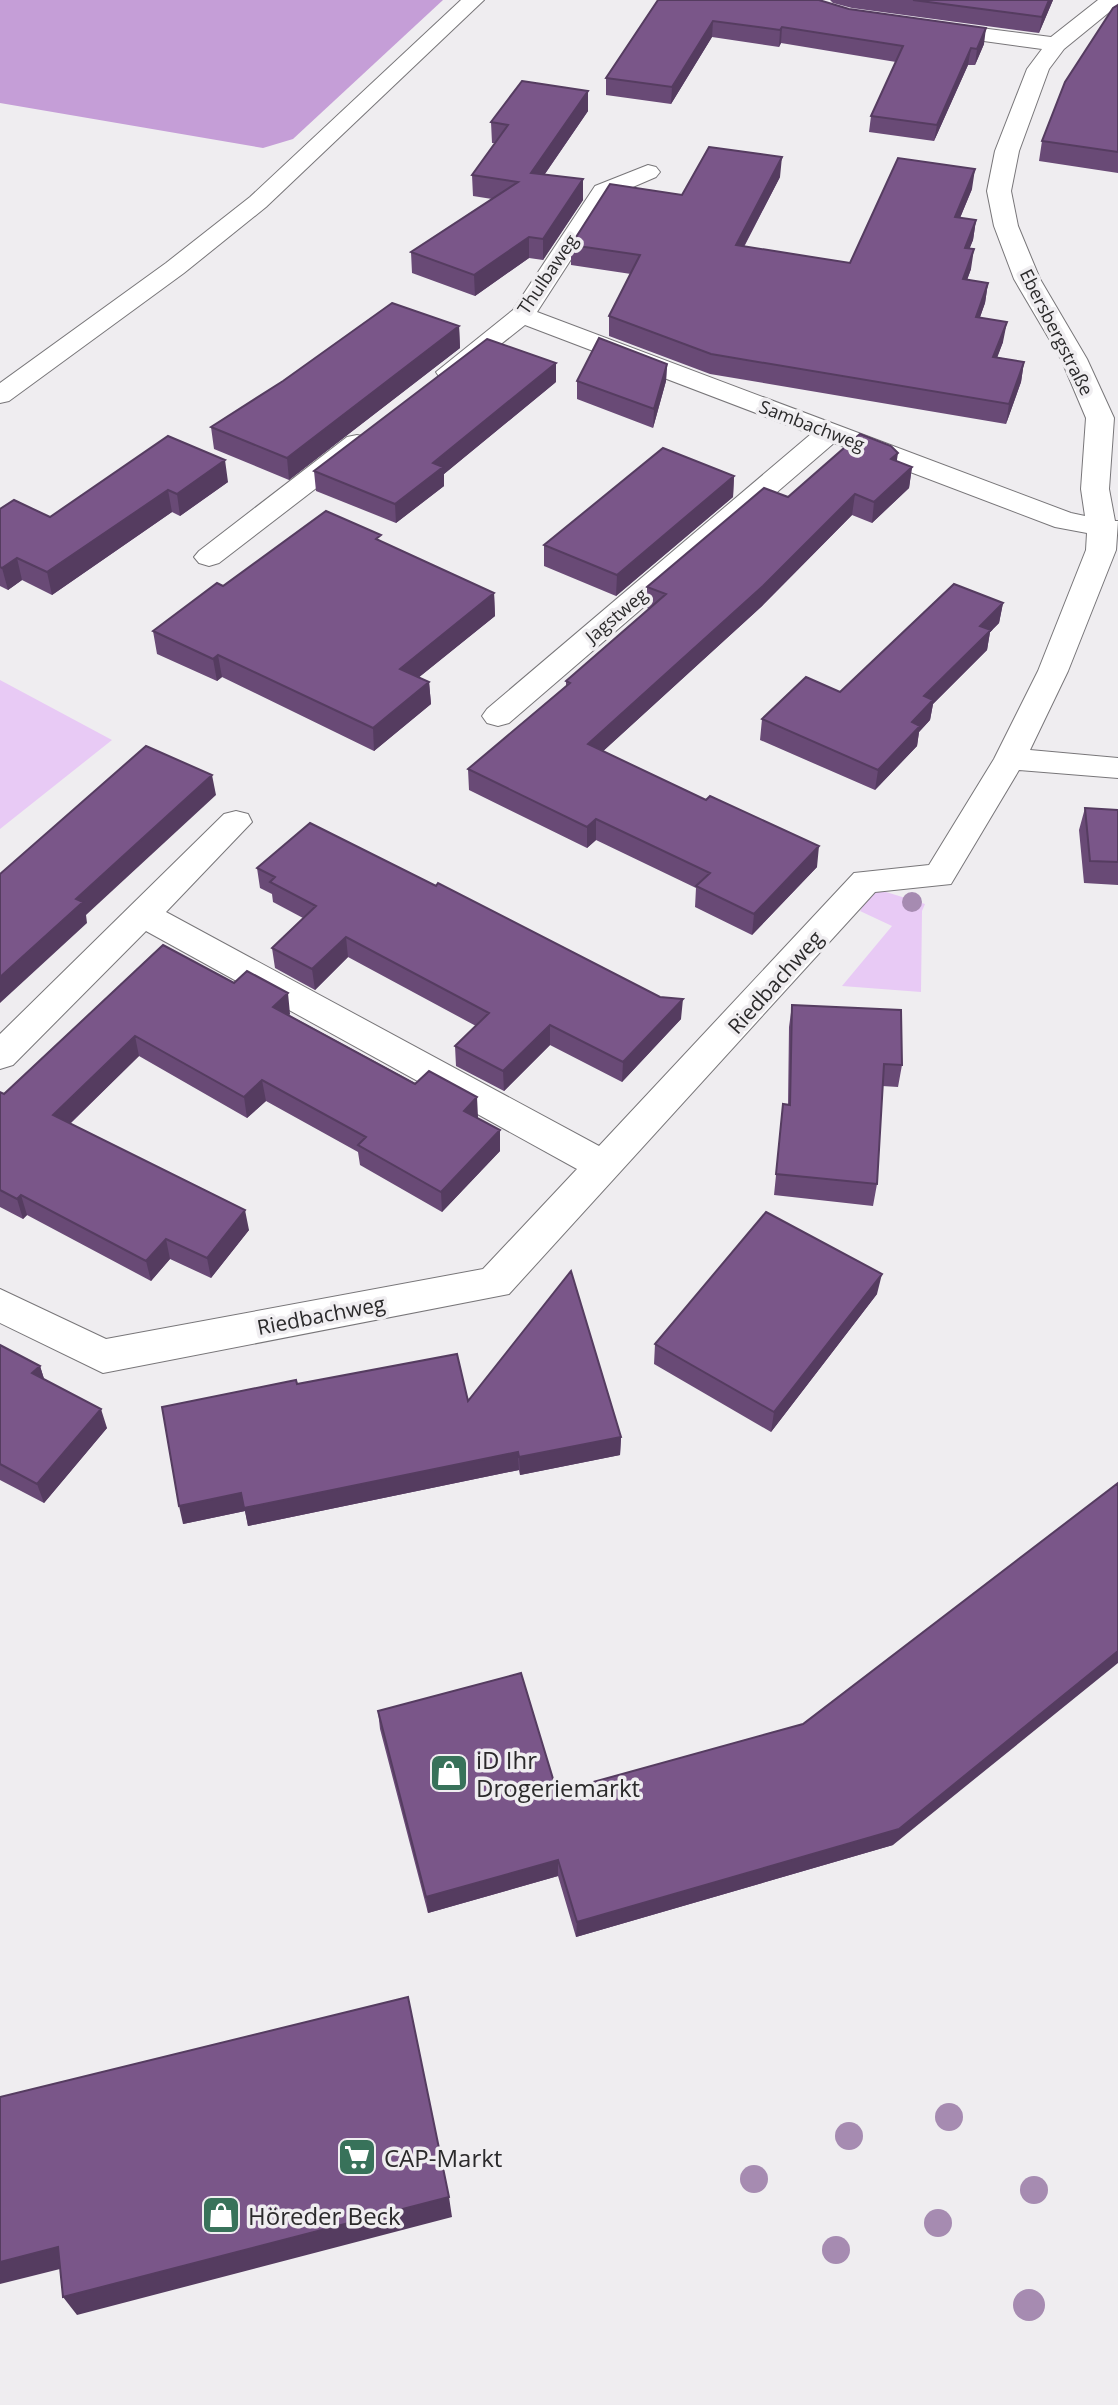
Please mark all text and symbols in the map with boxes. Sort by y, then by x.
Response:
street label: Thulbaweg [511,229,583,319]
street label: Ebersbergstraße [1015,265,1099,399]
street label: Sambachweg [756,394,868,456]
street label: Jagstweg [579,582,652,649]
street label: Riedbachweg [721,924,829,1040]
street label: Riedbachweg [255,1289,387,1341]
place label: iD Ihr Drogeriemarkt [476,1743,640,1804]
shop icon: iD Ihr Drogeriemarkt [428,1752,470,1794]
supermarket icon: CAP-Markt [336,2136,378,2178]
place label: CAP-Markt [384,2141,502,2174]
shop icon: Höreder Beck [200,2194,242,2236]
place label: Höreder Beck [248,2199,401,2232]

